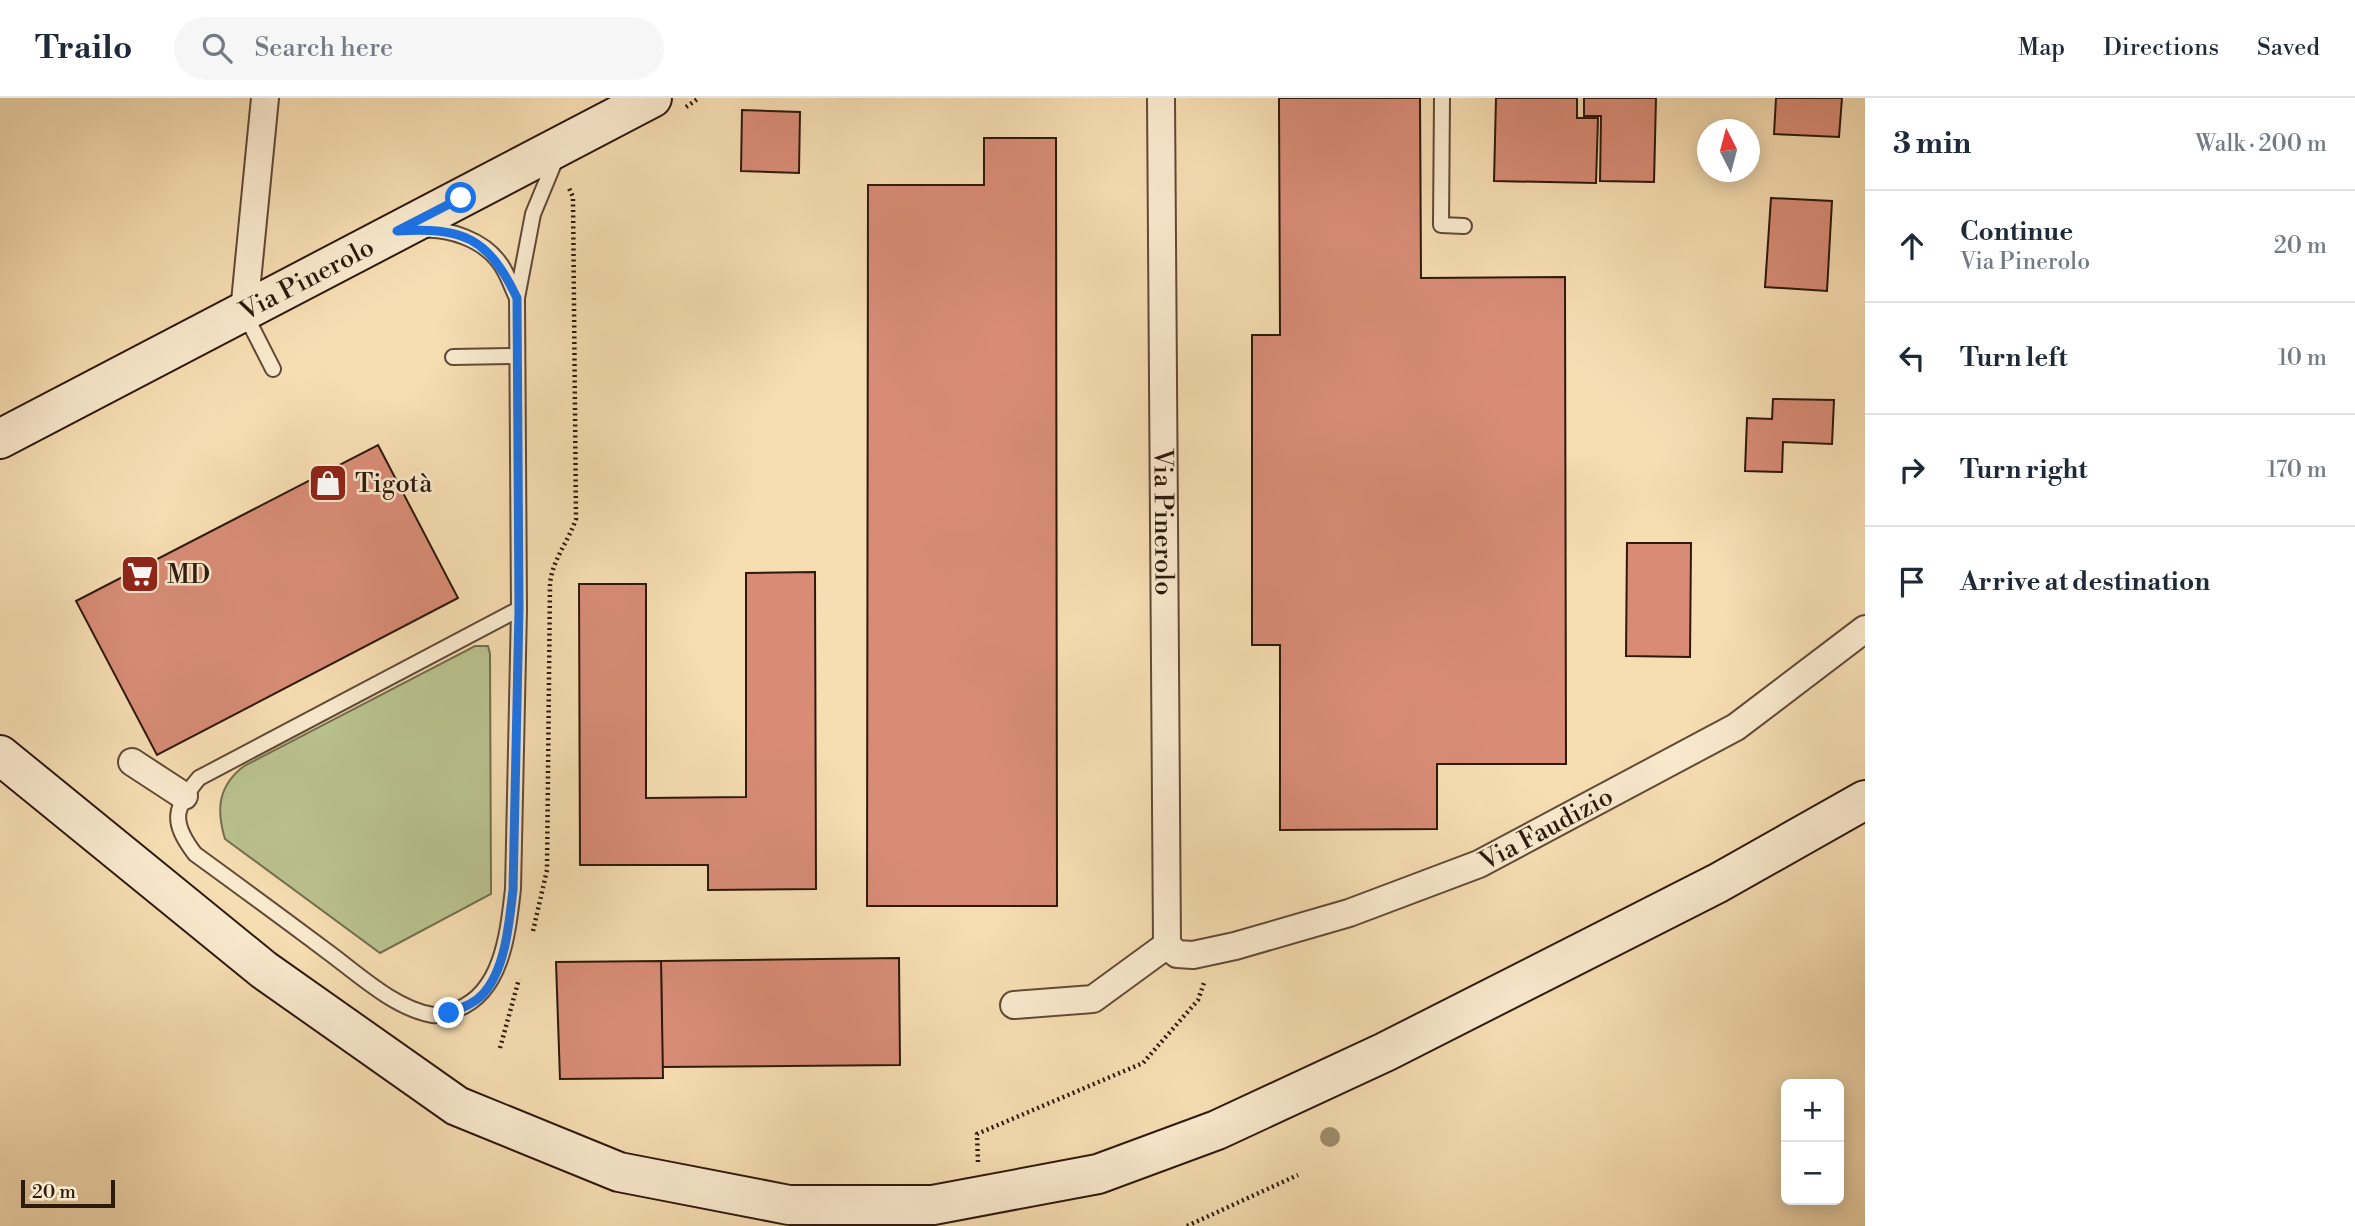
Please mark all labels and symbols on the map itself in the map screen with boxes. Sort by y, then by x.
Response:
north arrow [1697,119,1760,182]
route start [445,182,476,213]
street label: Via Pinerolo [234,231,380,328]
street label: Via Pinerolo [1146,447,1180,596]
shop icon: Tigotà [307,462,349,504]
place label: Tigotà [355,468,433,500]
supermarket icon: MD [119,553,161,595]
place label: MD [167,559,210,591]
street label: Via Faudizio [1473,781,1619,878]
route end [433,997,464,1028]
scale bar [21,1177,116,1209]

